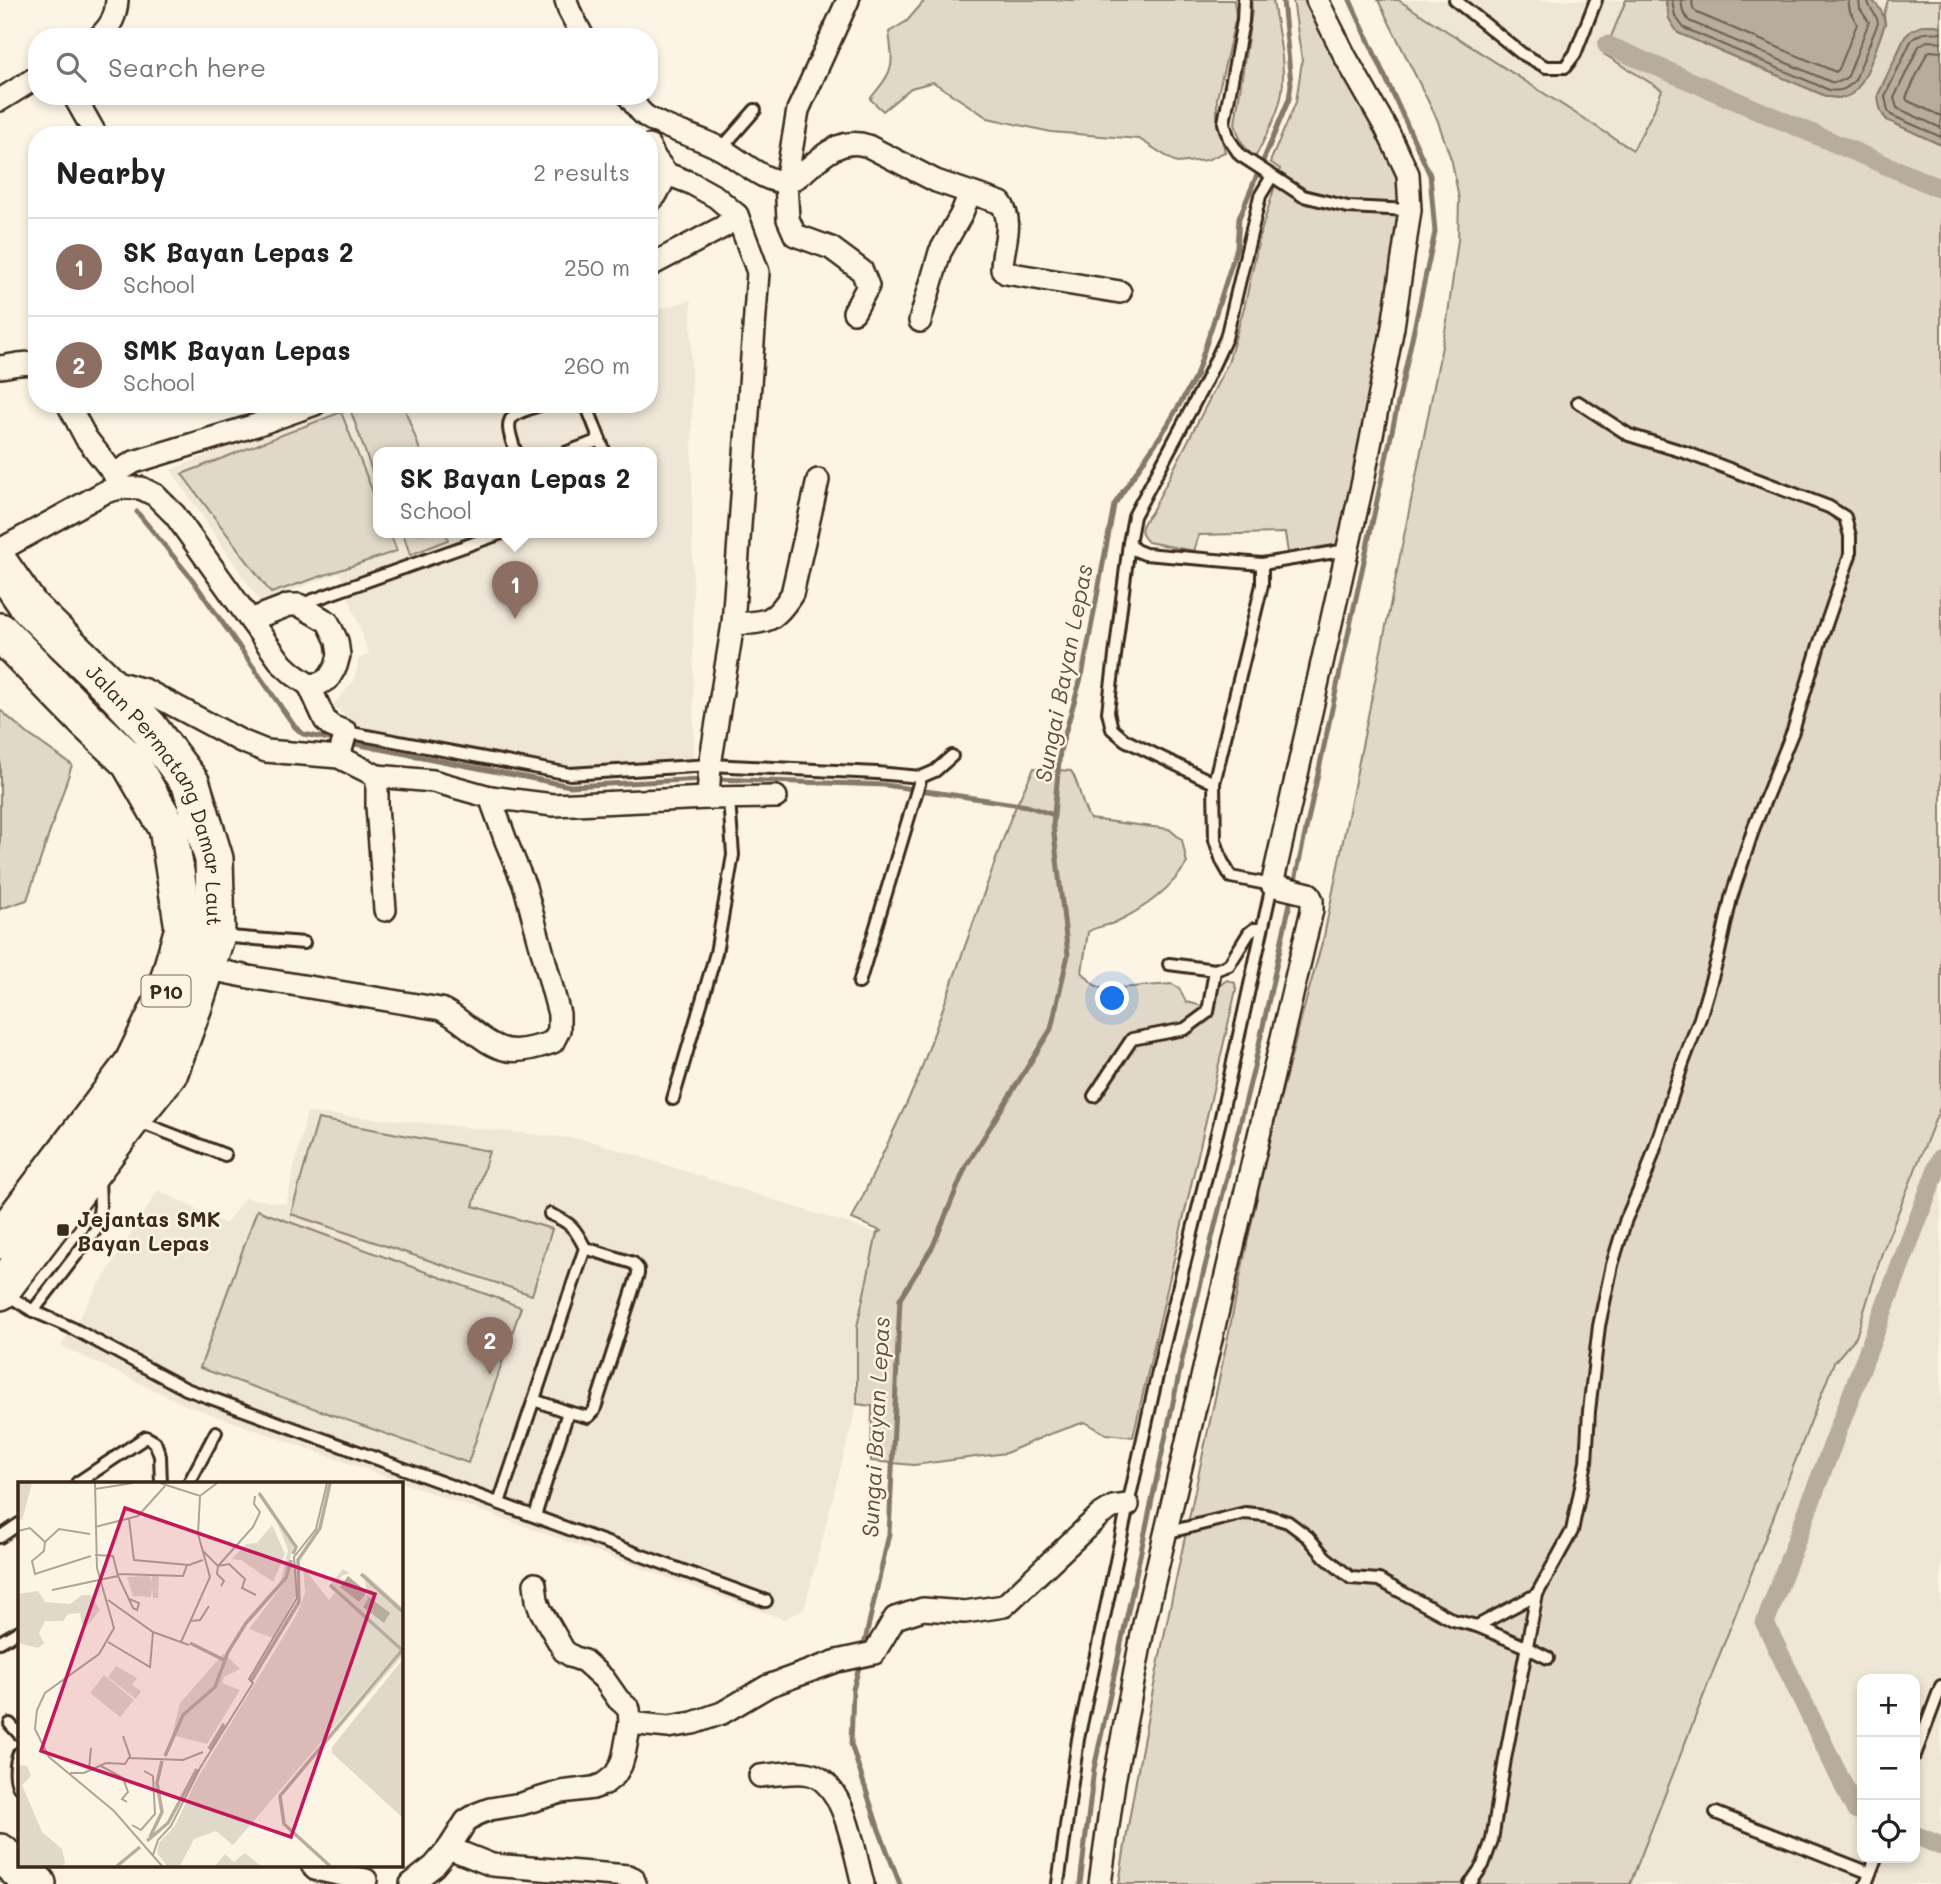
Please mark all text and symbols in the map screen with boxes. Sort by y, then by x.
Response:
search box [28,28,658,105]
icon: search [52,48,90,86]
text: Search here [108,50,266,84]
text: Nearby [56,152,166,192]
text: 2 results [533,157,630,187]
text: SK Bayan Lepas 2 [123,235,354,269]
text: 1 [74,252,84,282]
text: 250 m [564,252,630,282]
text: School [123,269,196,299]
text: SMK Bayan Lepas [123,333,351,367]
text: 2 [73,350,85,380]
text: 260 m [563,350,630,380]
text: School [123,367,196,397]
popup [373,447,657,538]
text: SK Bayan Lepas 2 [400,461,630,495]
text: School [400,495,472,525]
pin: 1 [492,561,538,619]
water label: Sungai Bayan Lepas [1027,561,1099,785]
street label: Jalan Permatang Damar Laut [81,657,229,926]
road number: P10 [142,976,190,1007]
your location [1095,981,1129,1015]
place label: Jejantas SMK Bayan Lepas [77,1205,221,1257]
marker: Jejantas SMK Bayan Lepas [55,1222,71,1238]
water label: Sungai Bayan Lepas [854,1316,896,1538]
pin: 2 [467,1317,513,1375]
inset map [18,1482,402,1867]
map controls [1857,1674,1920,1863]
button: + [1857,1674,1920,1737]
button: − [1857,1737,1920,1800]
button: locate [1857,1800,1920,1863]

